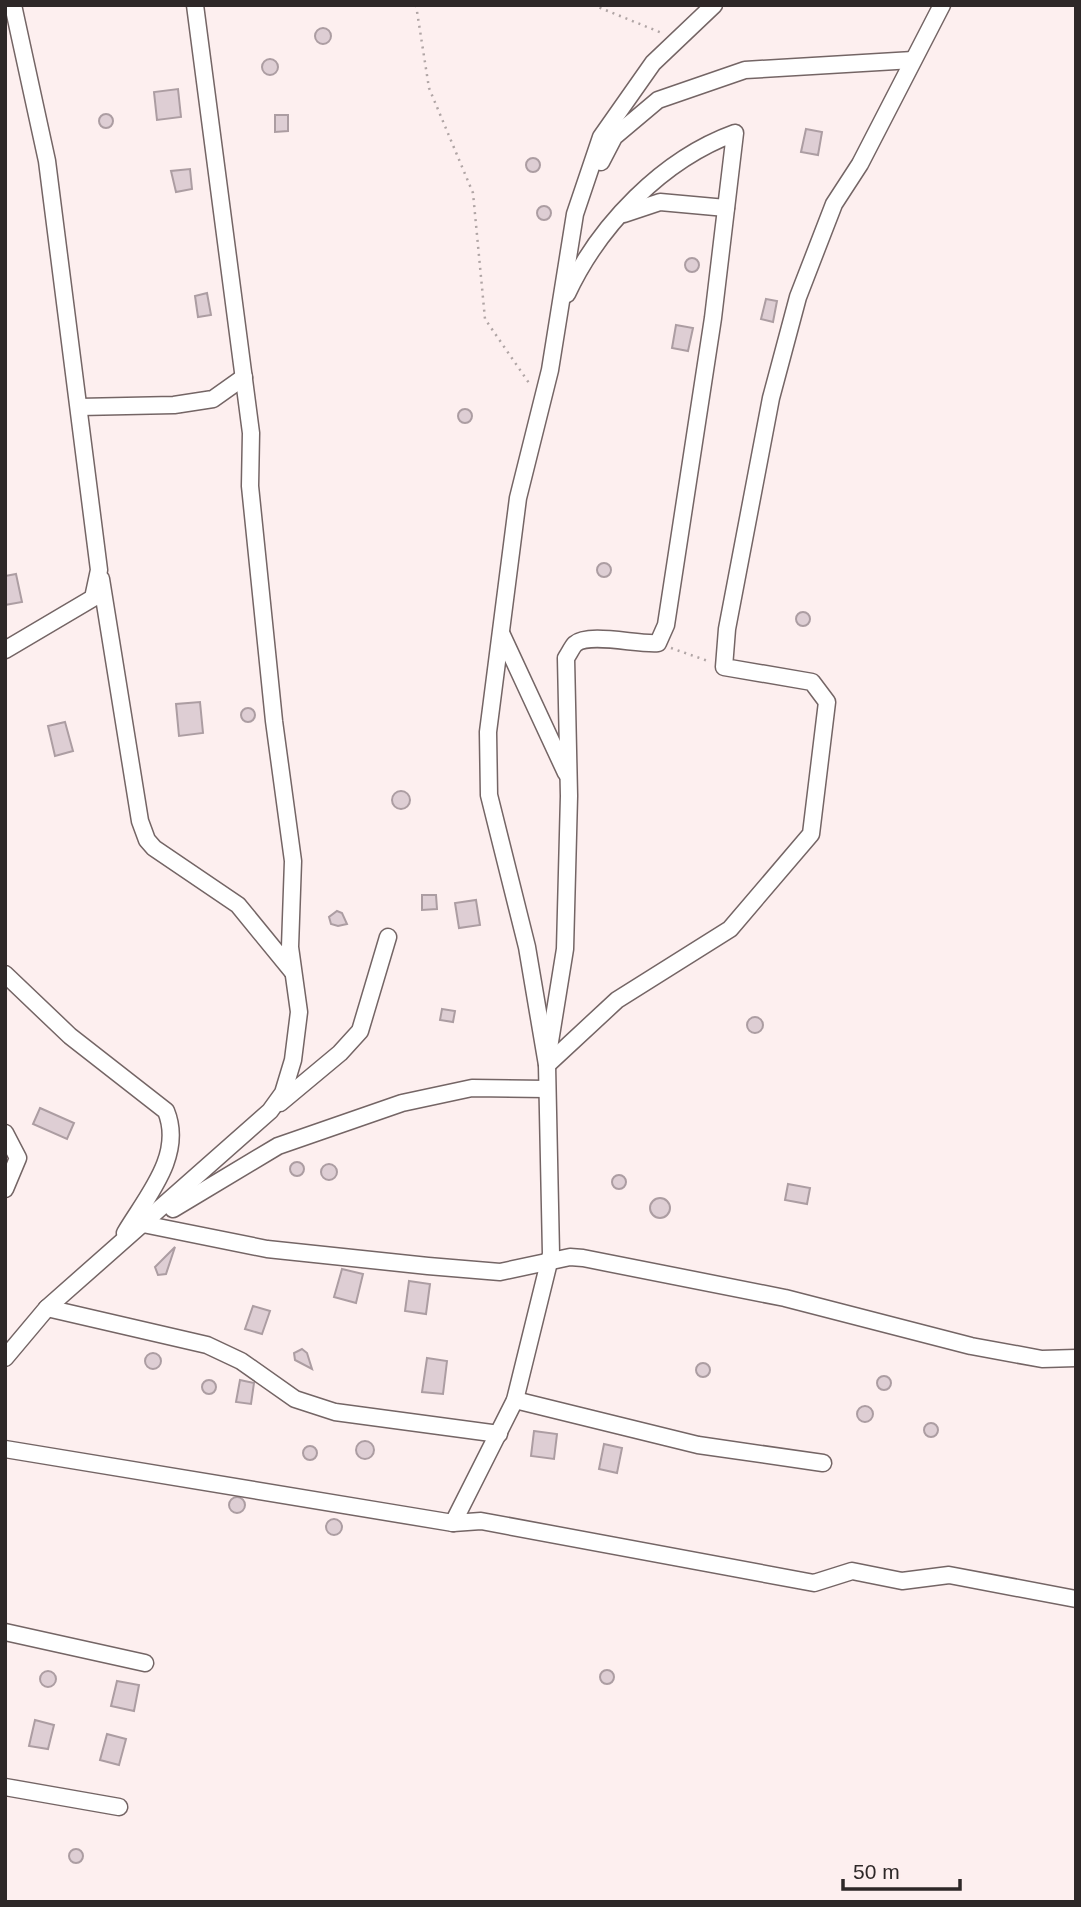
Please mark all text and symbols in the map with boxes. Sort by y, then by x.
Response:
scale bar [843,1848,960,1892]
text: 50 m [853,1860,900,1883]

